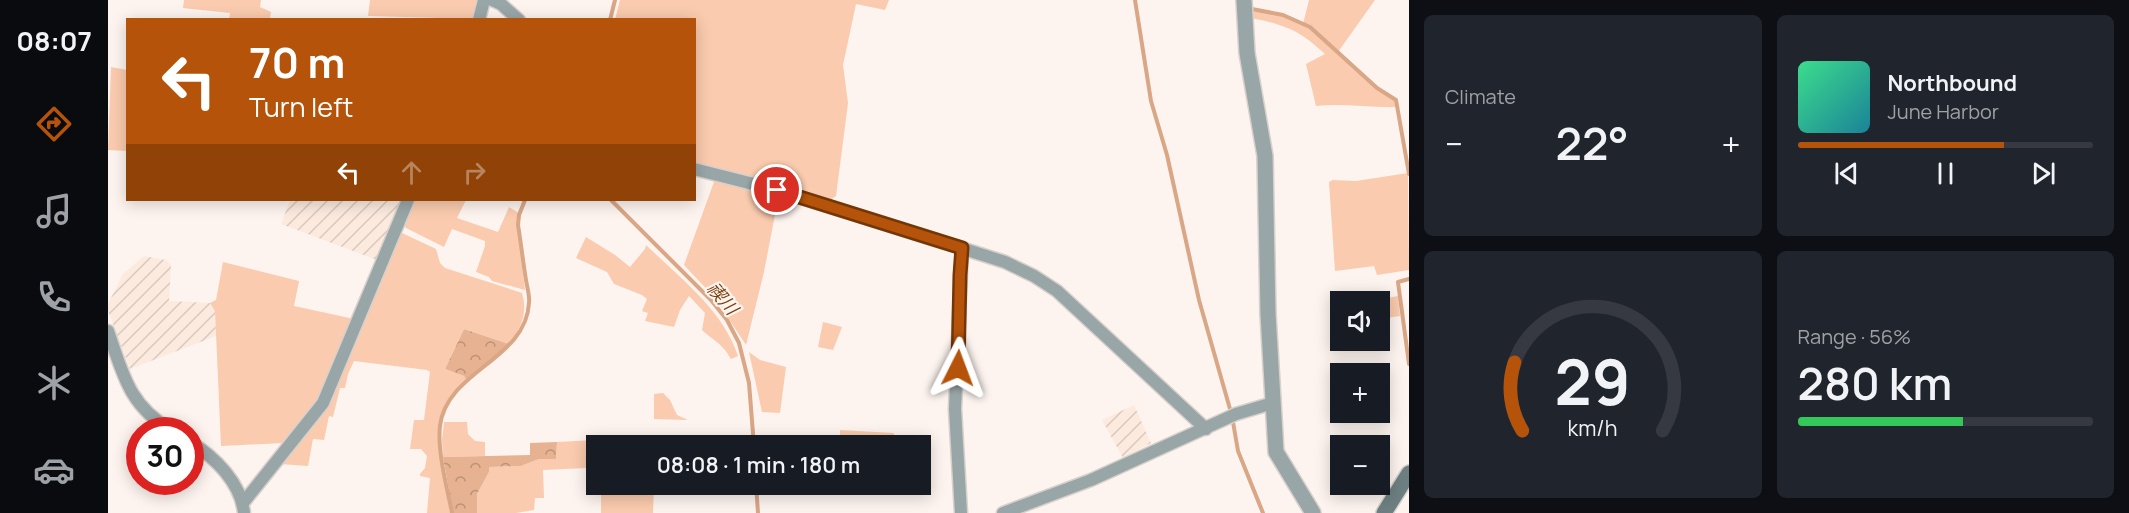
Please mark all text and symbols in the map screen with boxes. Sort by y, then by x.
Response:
text: 08:07 [16,22,92,59]
text: 70 m [249,33,345,91]
icon: left [150,42,228,120]
text: Northbound [1888,68,2017,98]
text: Climate [1445,83,1516,110]
text: Turn left [249,88,353,125]
text: June Harbor [1888,98,1999,125]
icon: directions [33,103,75,145]
text: 22° [1556,112,1629,174]
text: − [1445,121,1463,166]
text: + [1721,121,1740,166]
icon: left [332,156,365,189]
icon: ahead [395,156,428,189]
icon: right [458,156,491,189]
icon: previous [1830,157,1863,190]
icon: pause [1929,157,1962,190]
icon: next [2027,157,2060,190]
pin [751,164,802,215]
icon: arrive [760,173,793,206]
icon: music [33,190,75,232]
icon: phone [33,276,75,318]
water label: 禊川 [702,277,745,321]
map controls [1330,291,1390,495]
button: sound [1330,291,1390,351]
text: Range · 56% [1798,323,1911,350]
position arrow [926,336,990,400]
text: 29 [1555,338,1631,424]
text: 280 km [1798,352,1952,414]
icon: climate [33,362,75,404]
button: + [1330,363,1390,423]
text: km/h [1568,414,1618,443]
speed limit sign: 30 [126,417,204,495]
button: − [1330,435,1390,495]
icon: car [33,449,75,491]
text: 08:08 · 1 min · 180 m [657,450,860,480]

